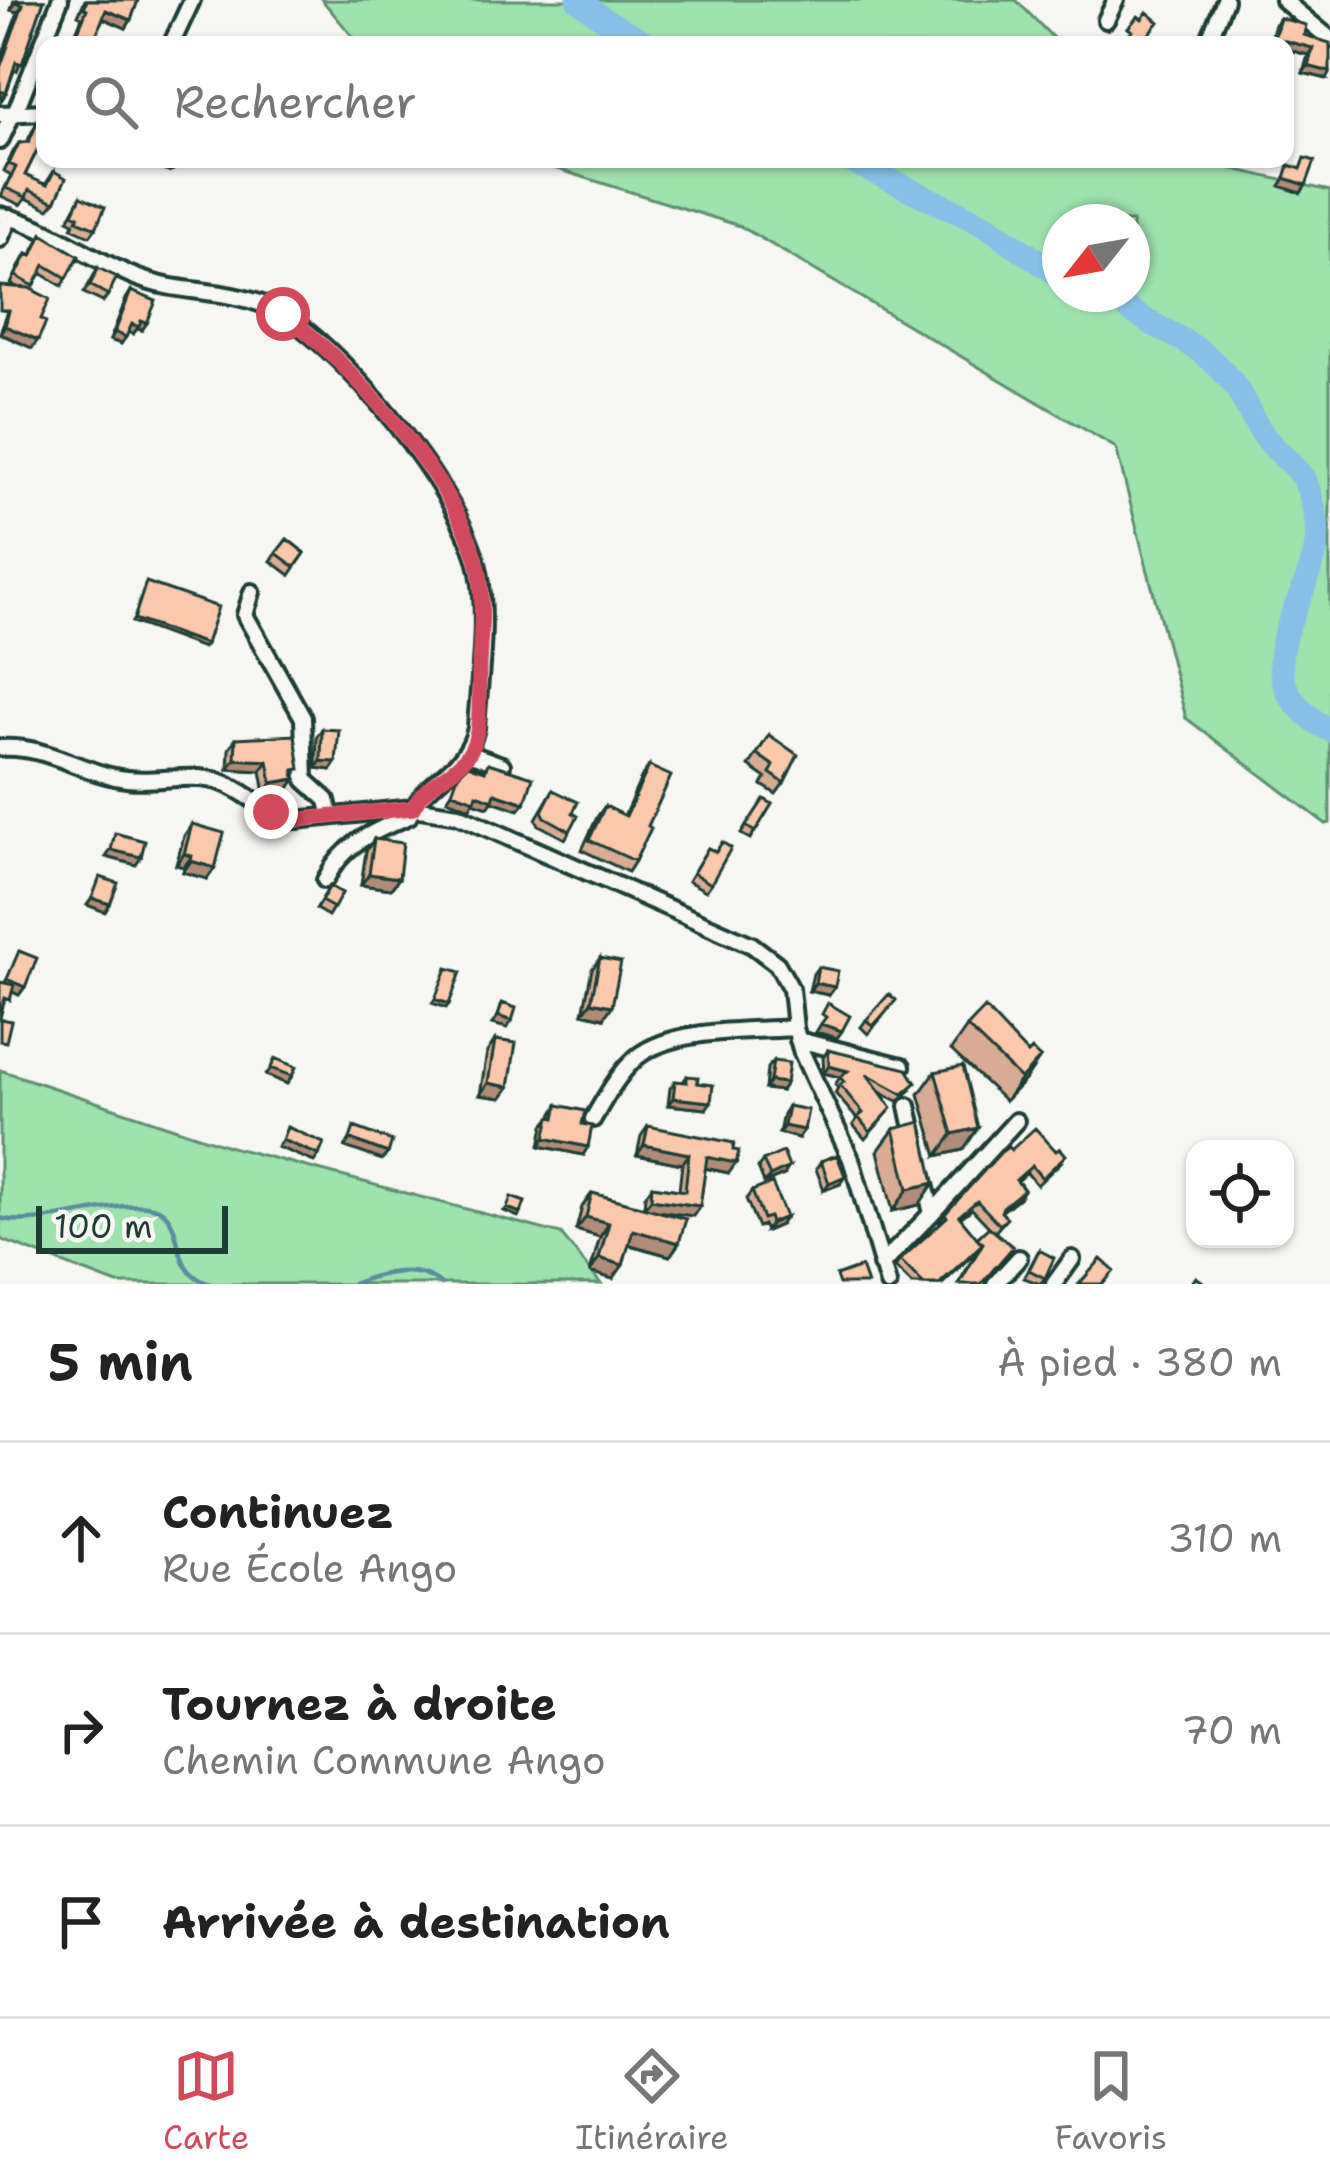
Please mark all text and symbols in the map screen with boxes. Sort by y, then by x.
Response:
search box [36,36,1294,168]
icon: search [78,69,144,135]
text: Rechercher [174,72,417,132]
north arrow [1042,204,1150,312]
route start [256,287,310,341]
route end [244,785,298,839]
map controls [1186,1140,1294,1248]
button: locate [1186,1140,1294,1248]
scale bar [36,1200,228,1253]
text: 100 m [54,1204,153,1249]
text: 5 min [48,1328,193,1396]
text: À pied · 380 m [997,1336,1282,1388]
text: Continuez [162,1482,394,1542]
icon: ahead [48,1505,114,1571]
text: 310 m [1167,1512,1282,1564]
text: Rue École Ango [162,1542,457,1594]
text: Tournez à droite [162,1674,557,1734]
icon: right [48,1697,114,1763]
text: 70 m [1181,1704,1282,1756]
text: Chemin Commune Ango [162,1734,606,1786]
icon: arrive [48,1889,114,1955]
text: Arrivée à destination [162,1892,670,1952]
tab: Carte [163,2043,249,2160]
tab: Itinéraire [575,2043,729,2160]
tab: Favoris [1054,2043,1167,2160]

